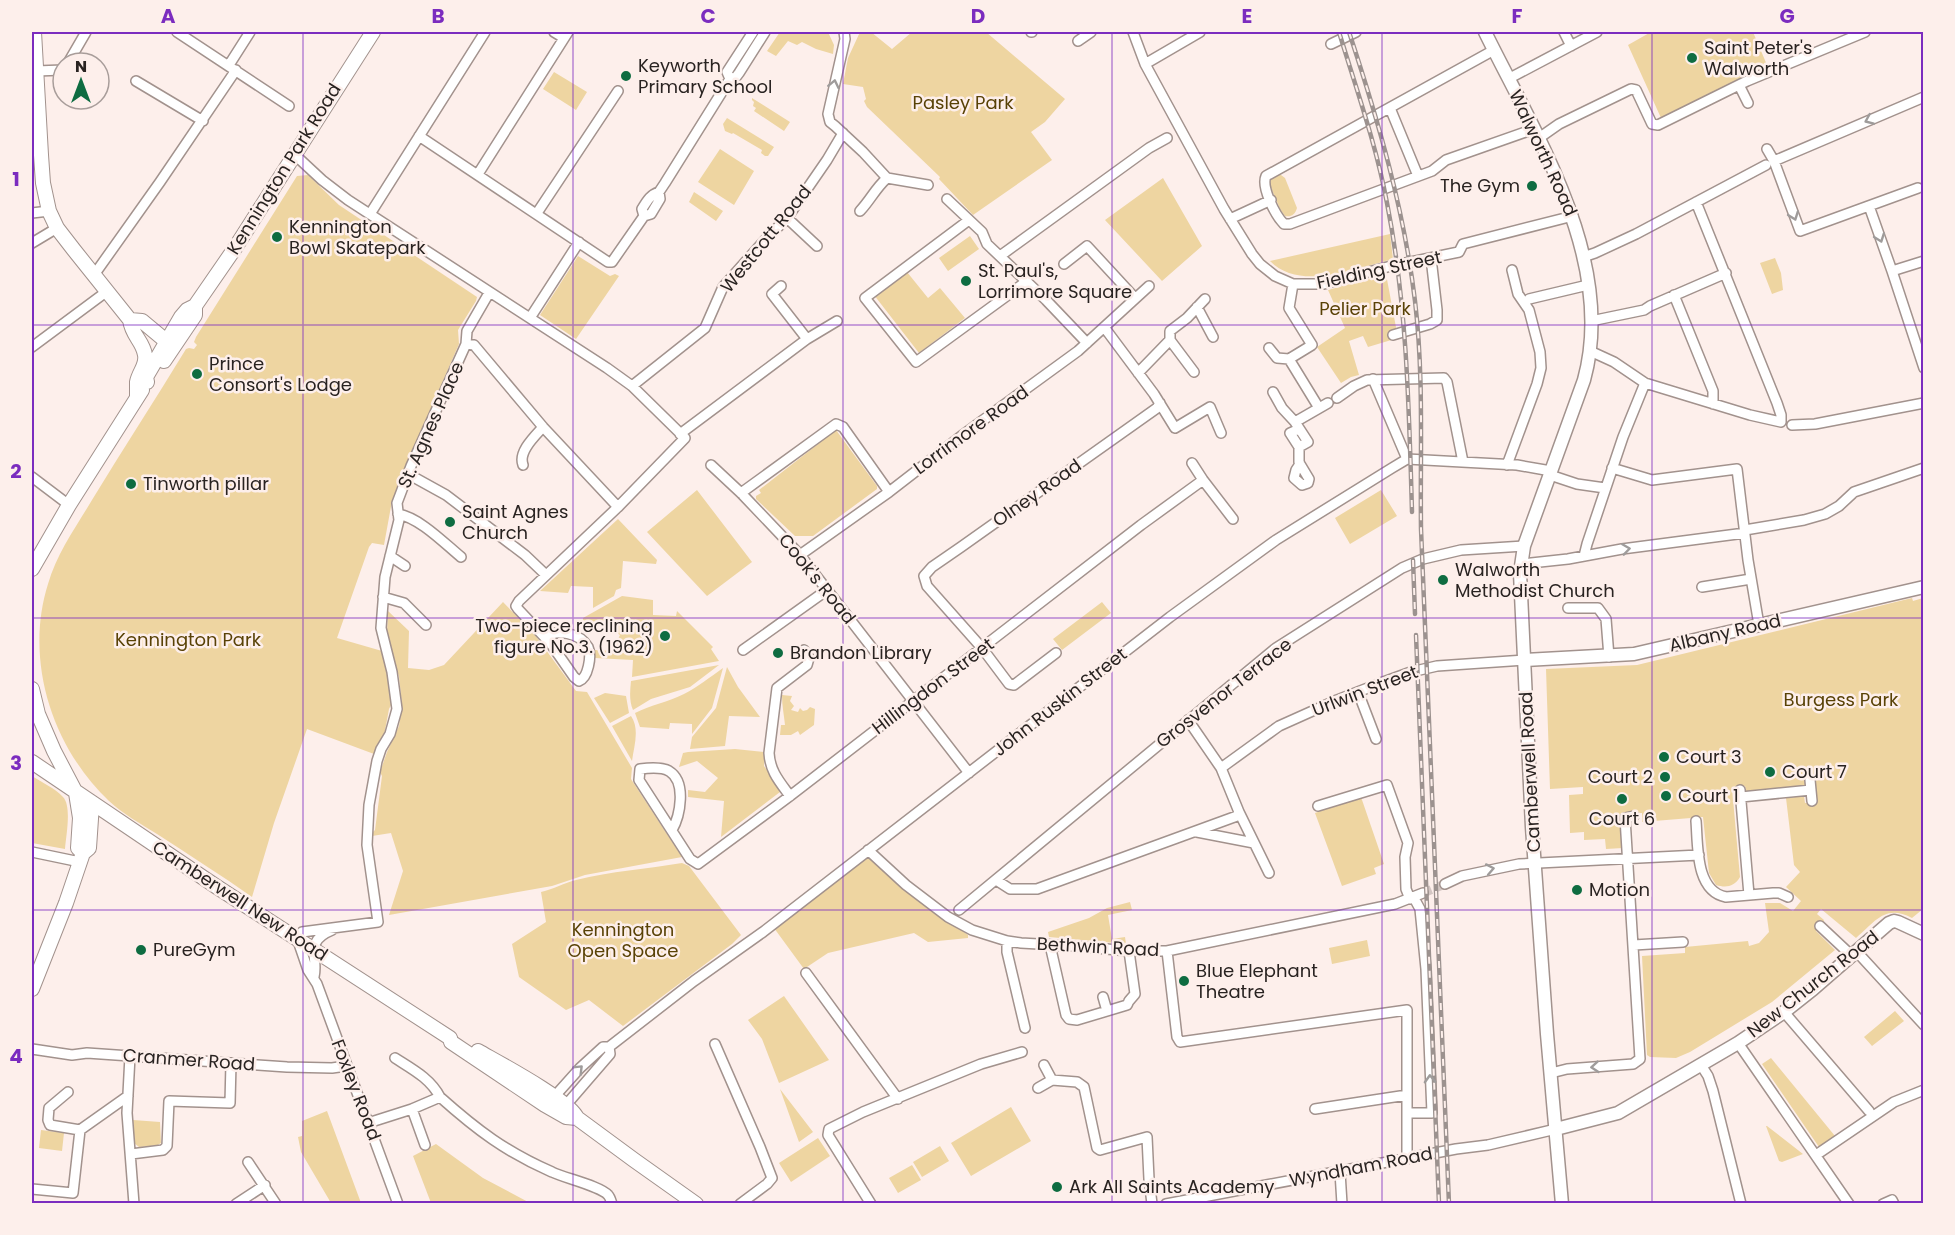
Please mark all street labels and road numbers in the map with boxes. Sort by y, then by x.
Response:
street label: Kennington Park Road [221,78,347,259]
street label: Walworth Road [1503,85,1584,220]
street label: Westcott Road [714,180,817,298]
street label: Fielding Street [1314,244,1444,295]
street label: St. Agnes Place [391,358,470,492]
street label: Lorrimore Road [908,379,1033,480]
street label: Olney Road [987,453,1086,532]
street label: Cook's Road [773,528,862,629]
street label: Albany Road [1666,607,1783,658]
street label: Hillingdon Street [867,632,999,740]
street label: Grosvenor Terrace [1151,632,1297,754]
street label: John Ruskin Street [988,641,1132,762]
street label: Urlwin Street [1308,659,1421,722]
street label: Camberwell Road [1513,691,1546,853]
street label: Camberwell New Road [148,834,333,967]
street label: New Church Road [1742,924,1884,1043]
street label: Bethwin Road [1036,931,1160,962]
street label: Foxley Road [326,1036,387,1144]
street label: Cranmer Road [122,1042,256,1077]
street label: Wyndham Road [1287,1140,1435,1193]

